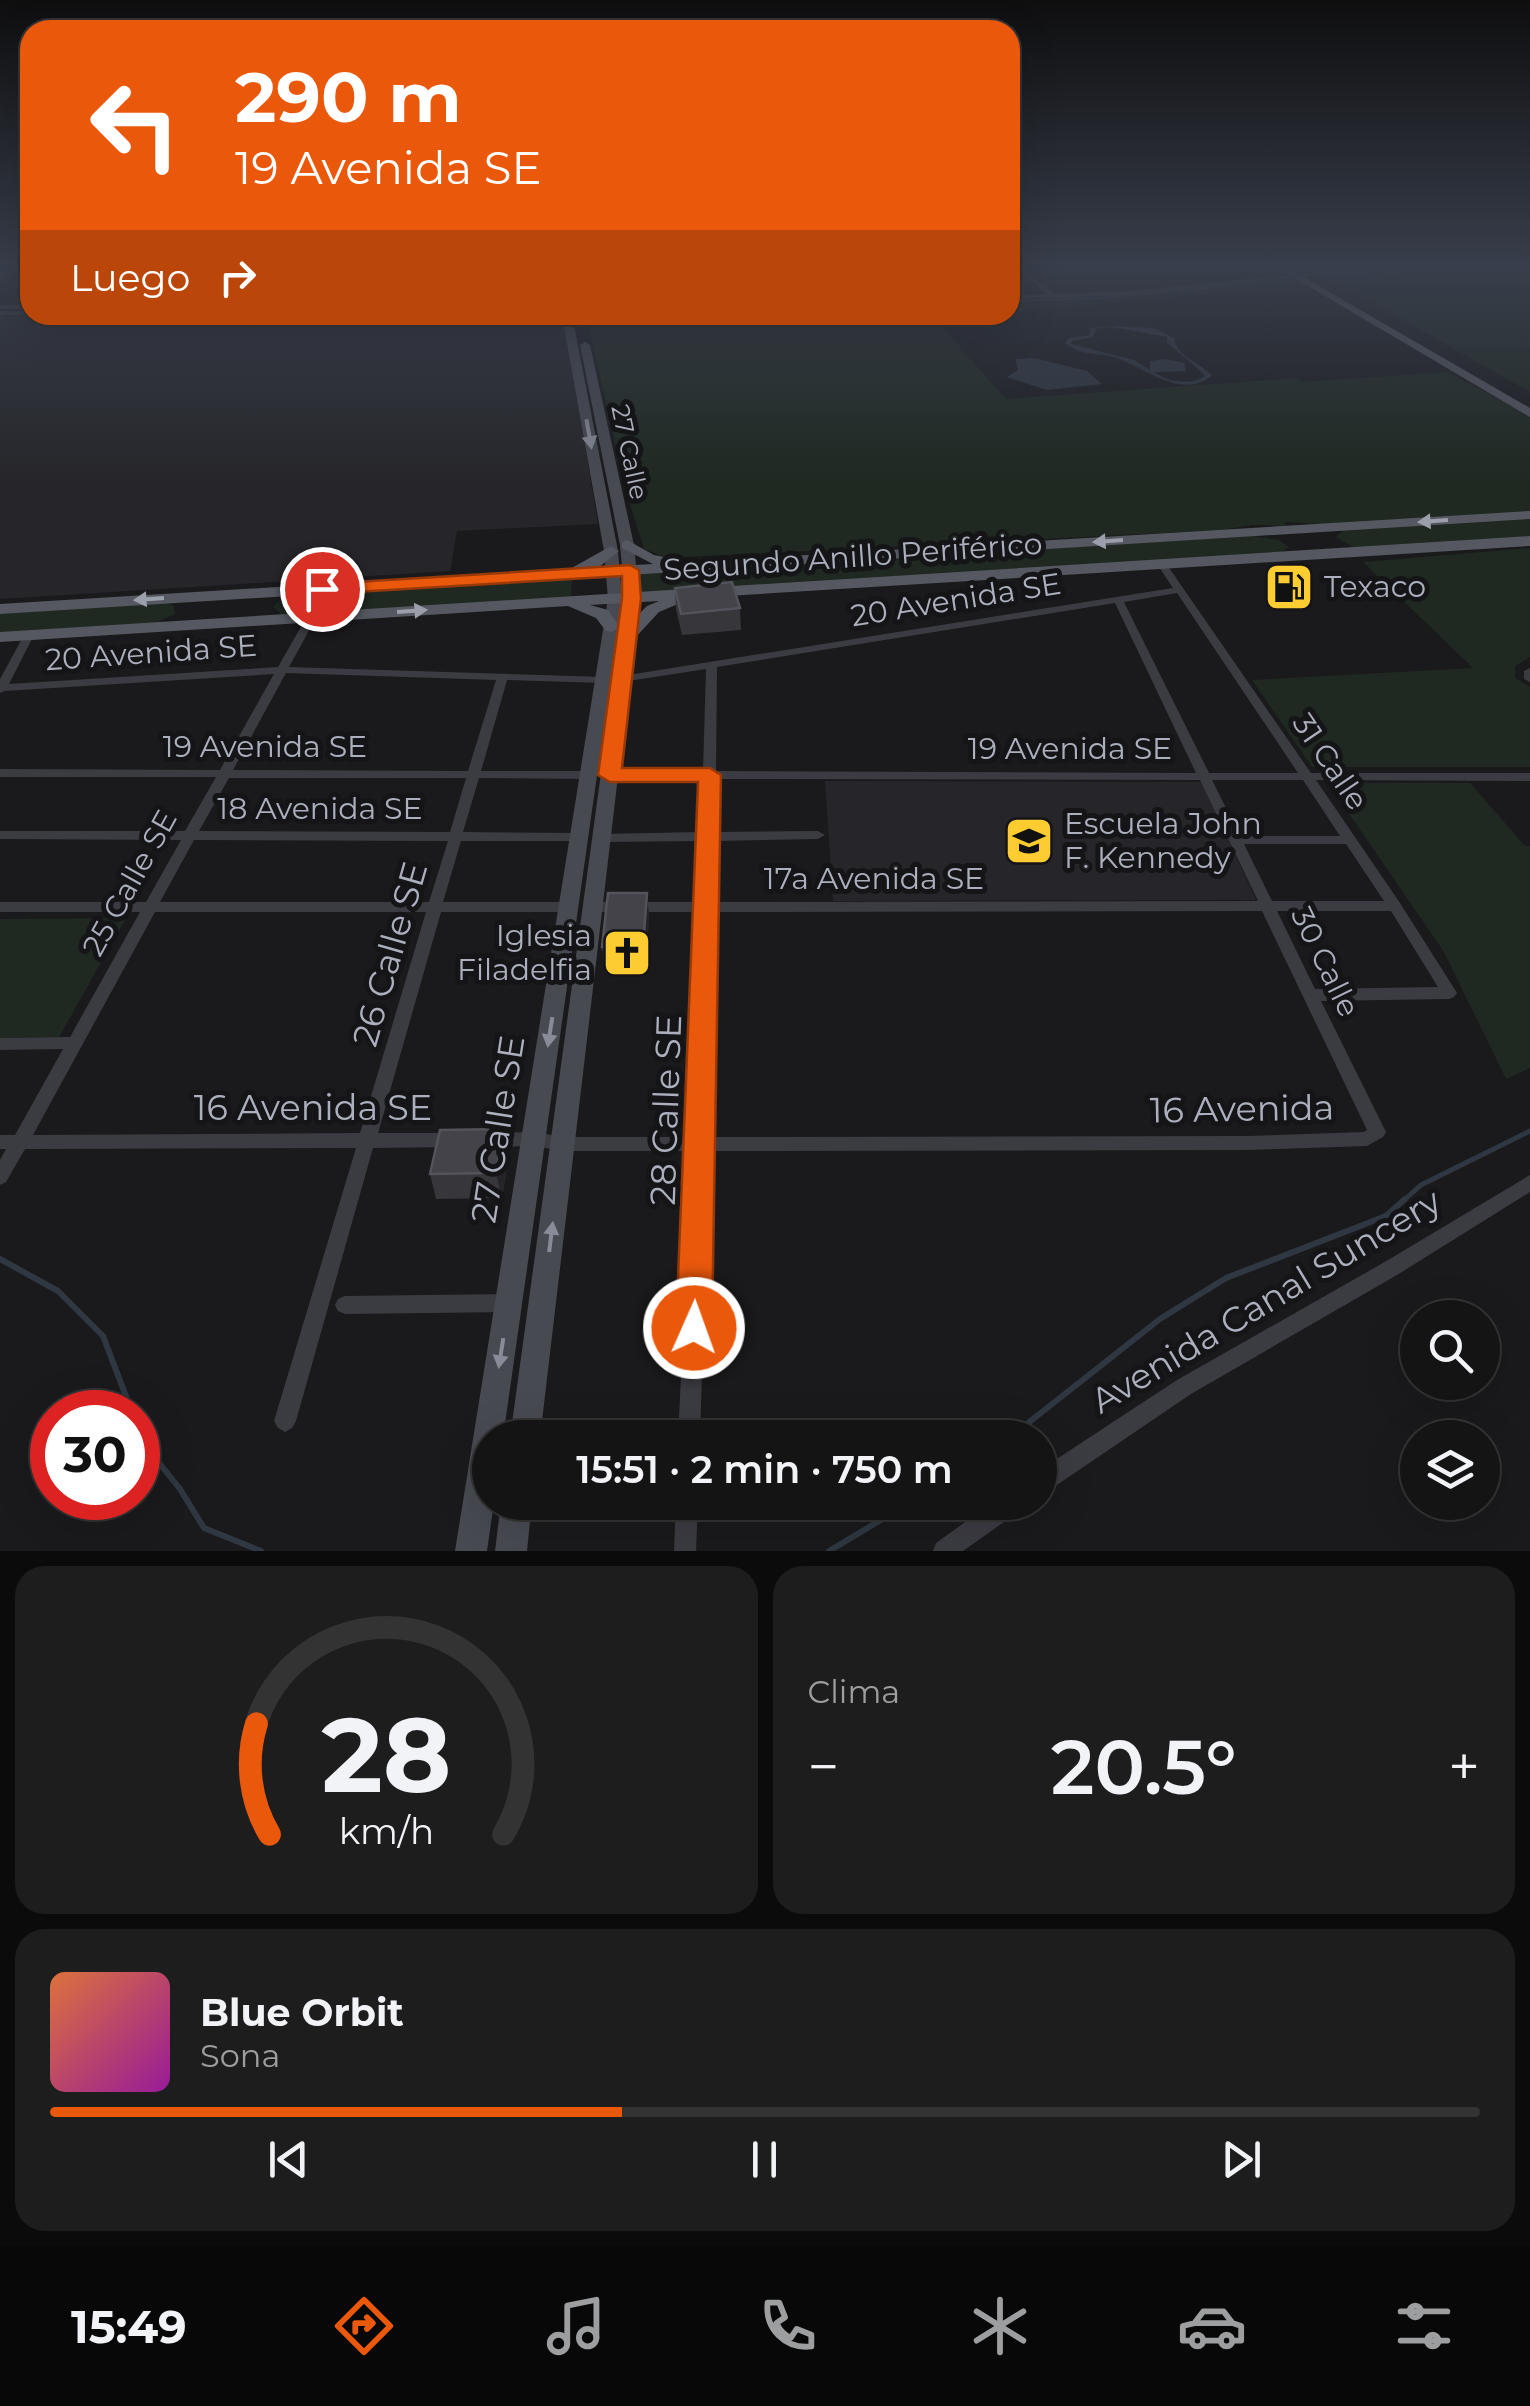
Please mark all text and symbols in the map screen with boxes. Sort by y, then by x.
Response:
text: 290 m [235,54,462,140]
icon: left [70,60,200,190]
text: 19 Avenida SE [235,140,542,195]
icon: right [210,250,265,305]
text: Luego [70,254,190,301]
street label: 27 Calle [605,402,655,502]
one-way arrow [582,418,597,450]
one-way arrow [1416,513,1448,529]
street label: Segundo Anillo Periférico [662,525,1044,588]
one-way arrow [1092,533,1124,549]
pin [280,547,365,632]
fuel station icon: Texaco [1263,561,1315,613]
icon: arrive [295,562,350,617]
street label: 20 Avenida SE [848,565,1064,634]
place label: Texaco [1324,568,1426,605]
one-way arrow [132,591,164,607]
one-way arrow [396,603,428,619]
street label: 20 Avenida SE [44,627,258,678]
street label: 31 Calle [1285,706,1376,817]
street label: 19 Avenida SE [163,728,367,765]
street label: 19 Avenida SE [968,730,1172,767]
street label: 18 Avenida SE [217,790,423,827]
street label: 25 Calle SE [74,803,185,962]
place label: Escuela John F. Kennedy [1064,805,1262,876]
school or university icon: Escuela John F. Kennedy [1003,815,1055,867]
street label: 26 Calle SE [343,857,436,1051]
street label: 17a Avenida SE [764,860,984,897]
street label: 30 Calle [1283,901,1368,1023]
place label: Iglesia Filadelfia [457,917,592,988]
church icon: Iglesia Filadelfia [601,927,653,979]
street label: 28 Calle SE [641,1014,690,1206]
one-way arrow [542,1017,558,1048]
street label: 27 Calle SE [461,1032,534,1226]
street label: 16 Avenida [1149,1085,1335,1132]
street label: 16 Avenida SE [194,1086,432,1129]
street label: Avenida Canal Suncery [1083,1179,1448,1422]
one-way arrow [543,1220,559,1252]
position arrow [642,1276,746,1380]
map controls [1400,1300,1500,1520]
button: search [1400,1300,1500,1400]
one-way arrow [493,1338,509,1369]
speed limit sign: 30 [30,1390,160,1520]
button: layers [1400,1420,1500,1520]
text: 15:51 · 2 min · 750 m [576,1446,953,1493]
text: Clima [808,1672,900,1711]
text: 28 [321,1691,451,1818]
text: 20.5° [1051,1721,1237,1813]
text: − [808,1733,839,1800]
text: + [1448,1733,1480,1800]
text: km/h [339,1809,434,1853]
text: Blue Orbit [200,1989,404,2036]
text: Sona [200,2036,280,2075]
icon: previous [261,2132,316,2187]
icon: pause [737,2132,792,2187]
icon: next [1214,2132,1269,2187]
icon: directions [329,2291,399,2361]
icon: music [541,2291,611,2361]
icon: phone [753,2291,823,2361]
icon: climate [965,2291,1035,2361]
icon: car [1177,2291,1247,2361]
icon: filters [1389,2291,1459,2361]
text: 15:49 [71,2299,187,2354]

